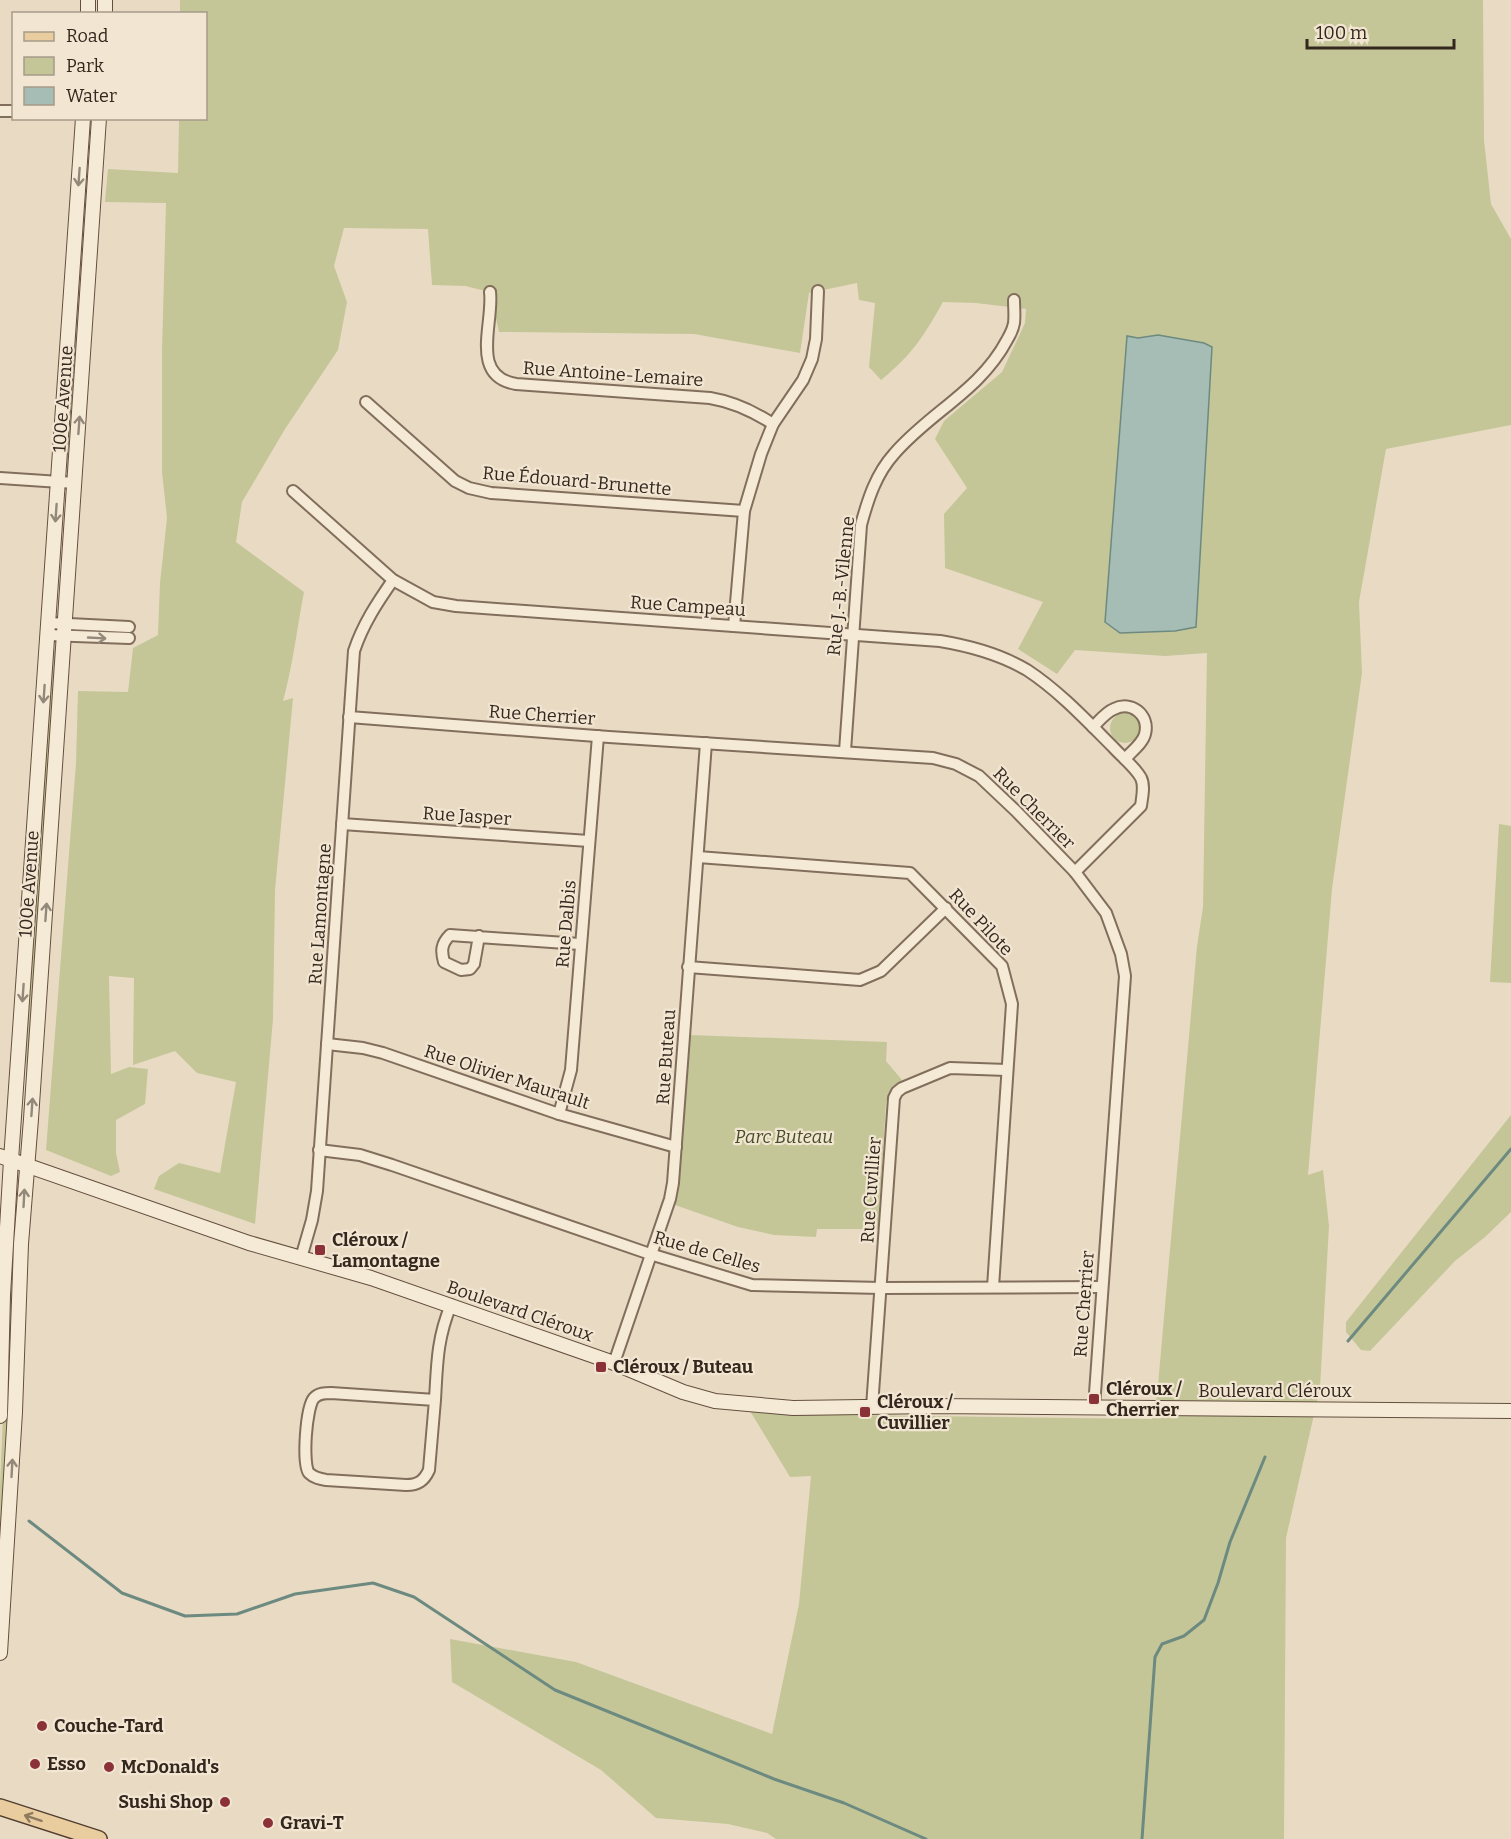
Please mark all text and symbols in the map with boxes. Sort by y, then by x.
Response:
legend [12,12,207,120]
scale bar [1307,12,1454,50]
text: 100 m [1316,22,1367,44]
text: Road [66,25,109,47]
text: Park [66,55,105,77]
text: Water [66,85,117,107]
one-way arrow [73,166,84,186]
street label: 100e Avenue [48,345,78,453]
street label: Rue Antoine-Lemaire [522,357,704,391]
one-way arrow [74,415,85,435]
street label: Rue Édouard-Brunette [482,461,673,500]
one-way arrow [51,503,62,523]
street label: Rue J.-B.-Vilenne [823,515,859,657]
street label: Rue Campeau [629,591,747,621]
one-way arrow [87,632,107,643]
one-way arrow [38,683,49,703]
street label: Rue Cherrier [488,700,596,730]
street label: Rue Cherrier [988,762,1080,854]
street label: Rue Jasper [422,802,512,830]
street label: 100e Avenue [14,830,44,938]
street label: Rue Lamontagne [304,842,336,986]
street label: Rue Dalbis [551,879,581,969]
street label: Rue Pilote [944,884,1018,960]
one-way arrow [40,903,51,923]
one-way arrow [17,983,28,1002]
street label: Rue Buteau [652,1008,680,1106]
street label: Rue Olivier Maurault [422,1040,593,1114]
one-way arrow [27,1097,38,1117]
park label: Parc Buteau [735,1126,833,1148]
street label: Rue Cuvillier [856,1136,886,1244]
one-way arrow [18,1189,29,1209]
street label: Rue de Celles [651,1226,763,1278]
place label: Cléroux / Lamontagne [332,1229,440,1272]
marker: Cléroux / Lamontagne [313,1243,327,1257]
street label: Rue Cherrier [1069,1250,1099,1358]
street label: Boulevard Cléroux [444,1276,596,1346]
place label: Cléroux / Buteau [613,1356,754,1378]
marker: Cléroux / Buteau [594,1360,608,1374]
place label: Cléroux / Cherrier [1106,1378,1183,1421]
street label: Boulevard Cléroux [1198,1380,1352,1402]
place label: Cléroux / Cuvillier [877,1391,954,1434]
marker: Cléroux / Cherrier [1087,1392,1101,1406]
marker: Cléroux / Cuvillier [858,1405,872,1419]
one-way arrow [6,1459,17,1479]
place label: Couche-Tard [54,1715,164,1737]
marker: Couche-Tard [35,1719,49,1733]
place label: Esso [47,1753,86,1775]
place label: McDonald's [121,1756,219,1778]
marker: Esso [28,1757,42,1771]
marker: McDonald's [102,1760,116,1774]
place label: Sushi Shop [118,1791,213,1813]
marker: Sushi Shop [218,1795,232,1809]
one-way arrow [24,1811,43,1822]
place label: Gravi-T [280,1812,344,1834]
marker: Gravi-T [261,1816,275,1830]

